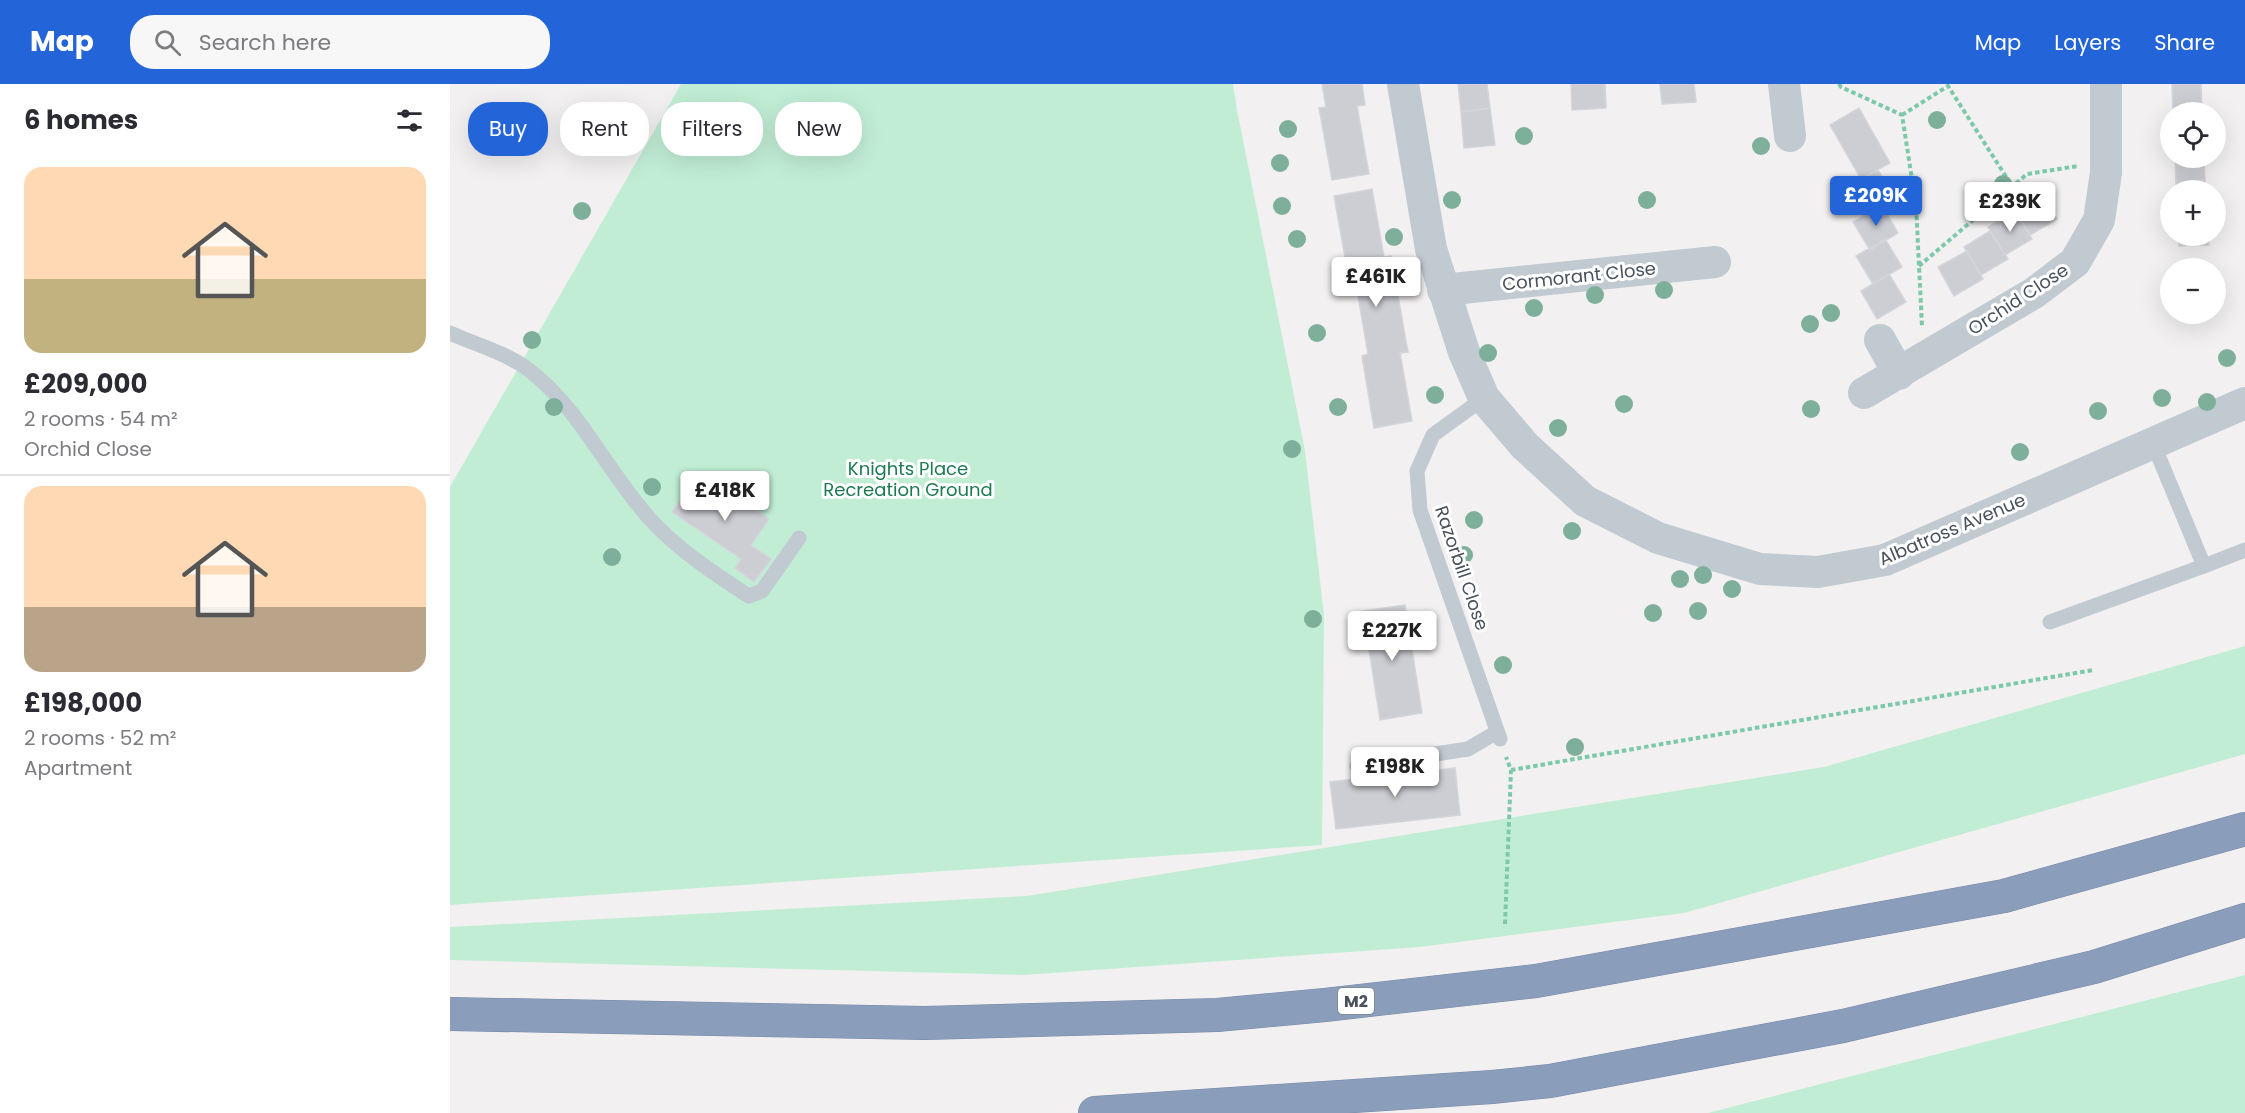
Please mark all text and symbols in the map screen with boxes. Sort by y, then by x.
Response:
search box [130,15,550,69]
text: Map [30,22,94,61]
icon: search [151,26,184,59]
text: Search here [199,27,331,58]
text: Map [1975,28,2021,57]
text: Layers [2054,28,2121,57]
text: Share [2154,28,2215,57]
text: 6 homes [24,102,138,138]
chip: Buy [468,102,548,156]
chip: Rent [560,102,649,156]
chip: Filters [661,102,763,156]
chip: New [775,102,862,156]
map controls [2160,102,2226,324]
button: locate [2160,102,2226,168]
icon: filters [393,104,426,137]
pin: £209K [1834,176,1918,227]
button: + [2160,180,2226,246]
text: £209K [1844,181,1908,209]
pin: £239K [1968,182,2052,233]
text: £239K [1978,187,2042,215]
icon: home [171,206,279,314]
street label: Cormorant Close [1501,256,1657,296]
pin: £461K [1334,257,1418,308]
street label: Orchid Close [1963,257,2073,341]
button: − [2160,258,2226,324]
text: £461K [1346,262,1407,290]
text: £209,000 [24,366,147,402]
text: 2 rooms · 54 m² [24,405,178,433]
text: Orchid Close [24,435,152,463]
park label: Knights Place Recreation Ground [823,456,993,502]
pin: £418K [683,471,767,522]
text: £418K [694,476,756,504]
street label: Albatross Avenue [1875,487,2029,571]
street label: Razorbill Close [1429,502,1495,634]
icon: home [171,525,279,633]
pin: £227K [1350,611,1434,662]
text: £227K [1362,616,1422,644]
text: £198,000 [24,685,142,721]
text: 2 rooms · 52 m² [24,724,176,752]
pin: £198K [1353,747,1437,798]
text: £198K [1365,752,1425,780]
text: Apartment [24,754,132,782]
road number: M2 [1338,988,1374,1014]

